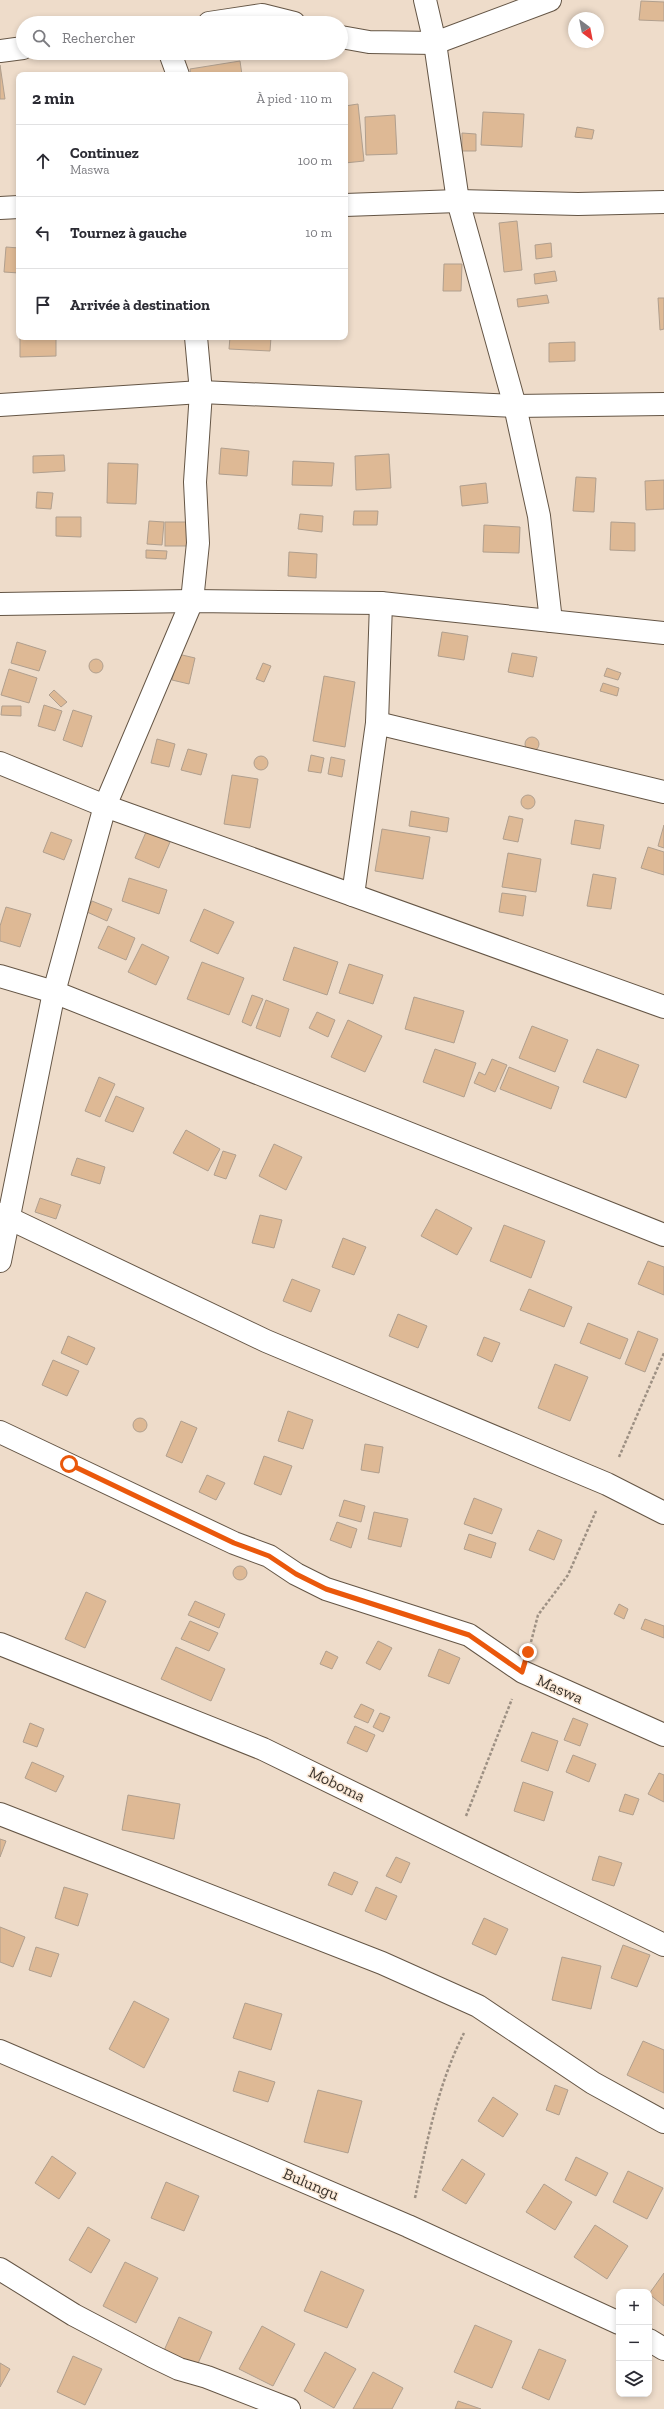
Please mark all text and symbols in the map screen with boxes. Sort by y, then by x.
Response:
north arrow [568,12,604,48]
search box [16,16,348,60]
icon: search [30,27,52,49]
text: Rechercher [62,29,136,47]
text: 2 min [32,88,74,108]
text: À pied · 110 m [257,91,332,106]
text: Continuez [70,144,139,162]
icon: ahead [32,150,54,172]
text: 100 m [298,153,332,168]
text: Maswa [70,162,110,177]
icon: left [32,222,54,244]
text: Tournez à gauche [70,224,187,242]
text: 10 m [305,225,332,240]
icon: arrive [32,294,54,316]
text: Arrivée à destination [70,296,210,314]
route start [60,1455,78,1473]
route end [519,1643,537,1661]
street label: Maswa [534,1670,586,1708]
street label: Moboma [306,1762,368,1806]
street label: Bulungu [280,2164,342,2204]
map controls [616,2289,652,2397]
button: + [616,2289,652,2325]
button: − [616,2325,652,2361]
button: layers [616,2361,652,2397]

